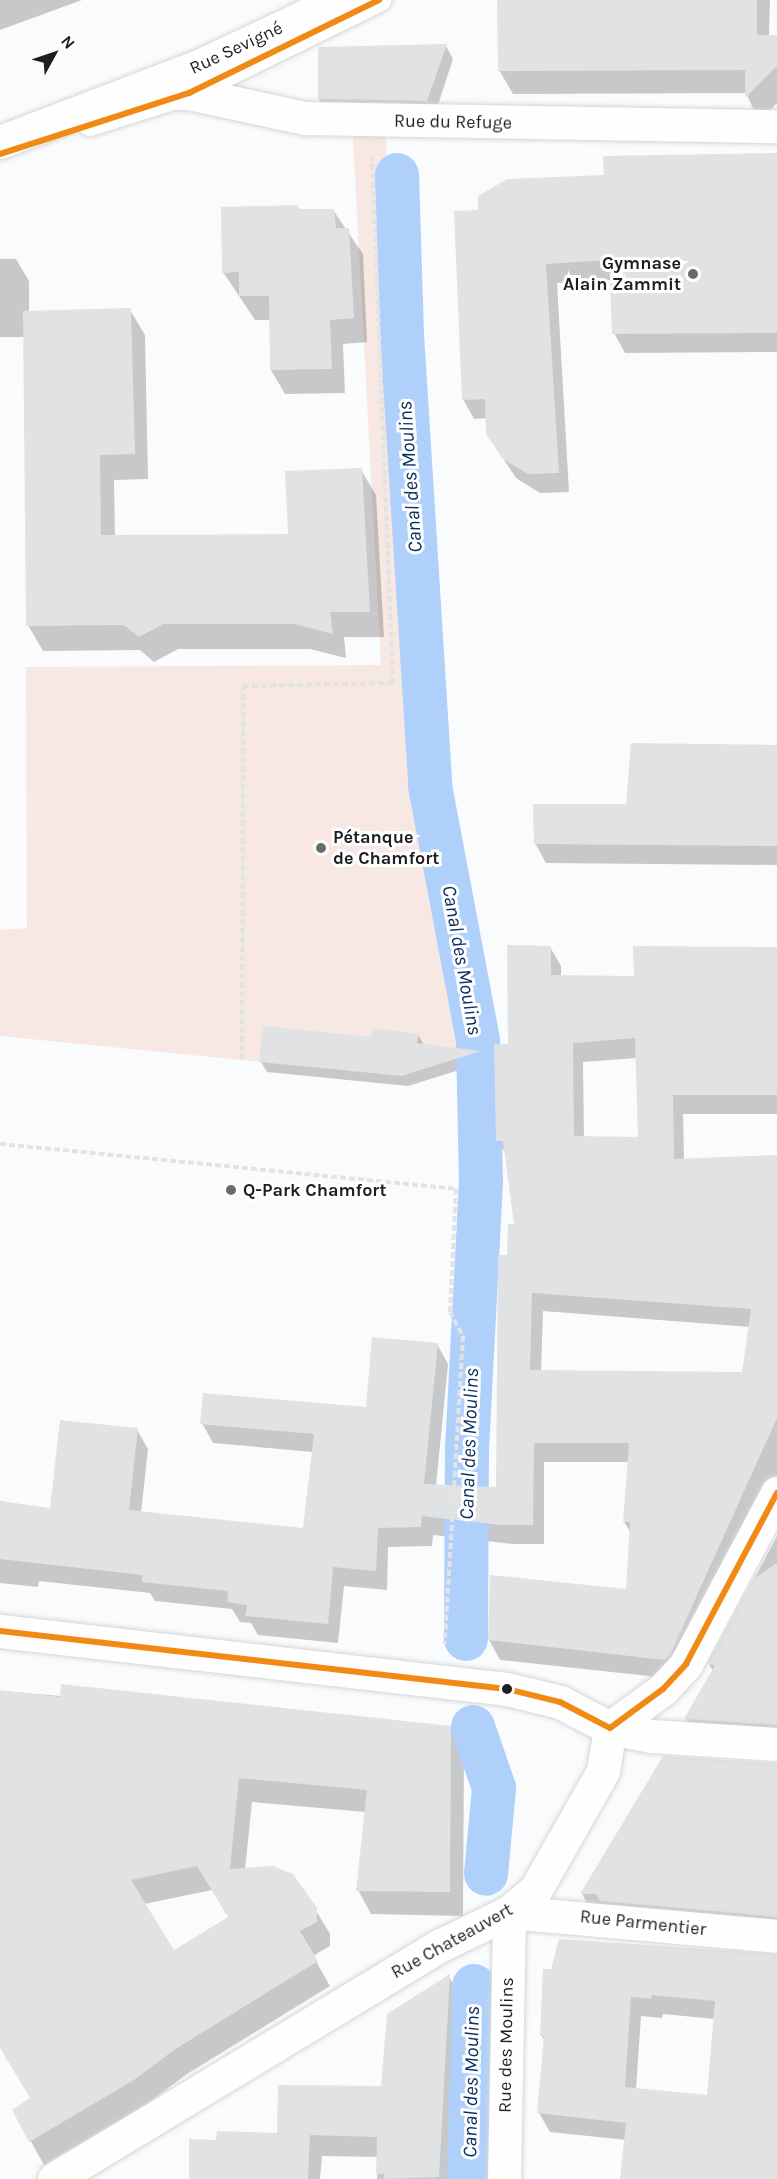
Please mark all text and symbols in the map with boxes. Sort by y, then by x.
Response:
street label: Rue Sevigné [186,17,286,79]
north arrow [24,24,84,84]
text: N [57,32,79,53]
street label: Rue du Refuge [394,110,512,134]
place label: Gymnase Alain Zammit [563,253,681,296]
marker: Gymnase Alain Zammit [686,267,700,281]
water label: Canal des Moulins [393,400,427,554]
place label: Pétanque de Chamfort [333,827,439,870]
marker: Pétanque de Chamfort [314,841,328,855]
water label: Canal des Moulins [437,883,487,1037]
place label: Q-Park Chamfort [243,1179,387,1201]
marker: Q-Park Chamfort [224,1183,238,1197]
water label: Canal des Moulins [454,1368,484,1520]
unlabelled marker [501,1683,513,1695]
street label: Rue Chateauvert [387,1899,517,1983]
street label: Rue Parmentier [579,1906,707,1940]
street label: Rue des Moulins [494,1977,518,2113]
water label: Canal des Moulins [458,2006,484,2158]

